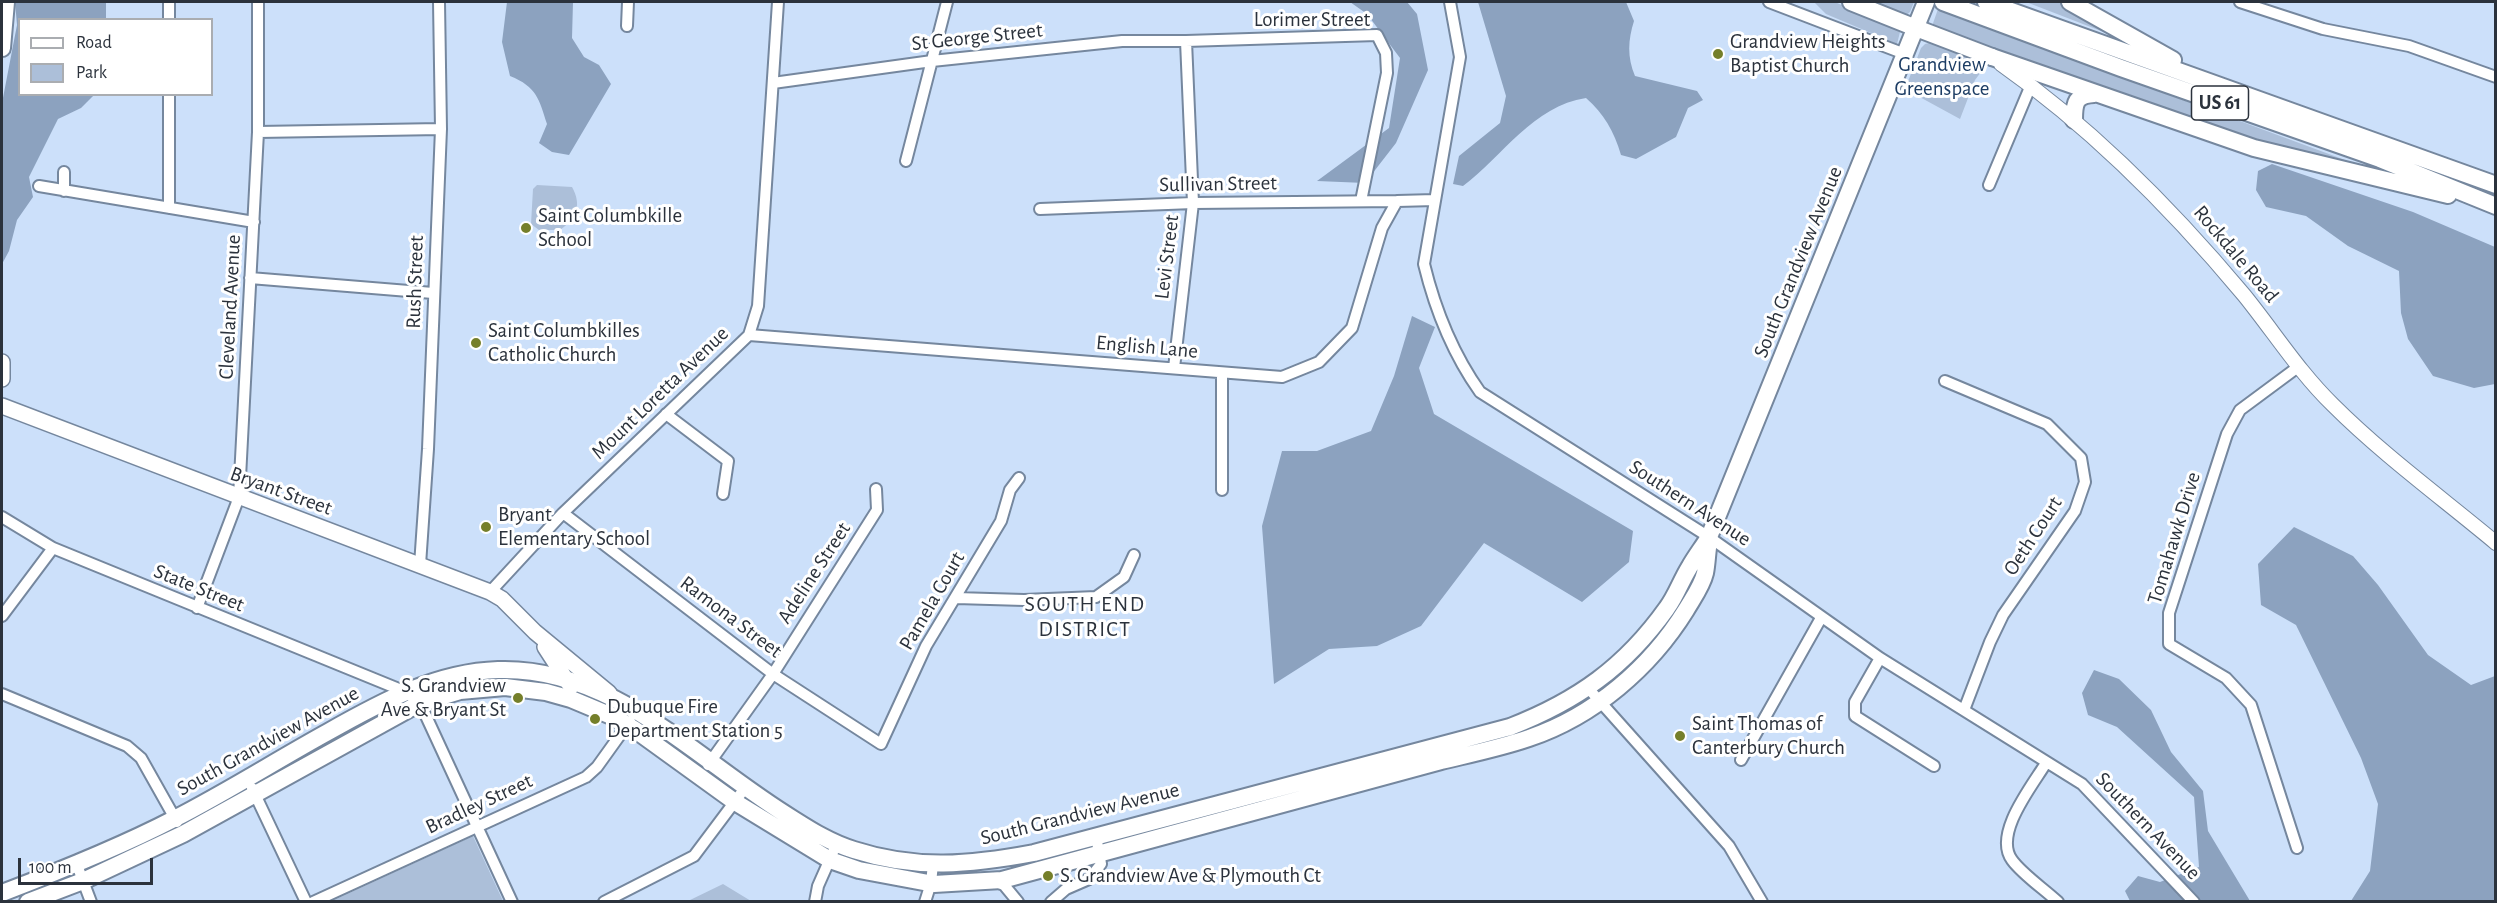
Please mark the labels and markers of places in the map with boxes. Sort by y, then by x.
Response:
place label: Grandview Heights Baptist Church [1730,29,1886,79]
marker: Grandview Heights Baptist Church [1711,47,1725,61]
place label: Saint Columbkille School [538,203,682,253]
marker: Saint Columbkille School [519,221,533,235]
place label: Saint Columbkilles Catholic Church [488,318,640,368]
marker: Saint Columbkilles Catholic Church [469,336,483,350]
place label: Bryant Elementary School [498,502,650,552]
marker: Bryant Elementary School [479,520,493,534]
place label: S. Grandview Ave & Bryant St [381,673,506,723]
marker: S. Grandview Ave & Bryant St [511,691,525,705]
place label: Dubuque Fire Department Station 5 [607,694,783,744]
place label: Saint Thomas of Canterbury Church [1692,711,1845,761]
marker: Dubuque Fire Department Station 5 [588,712,602,726]
marker: Saint Thomas of Canterbury Church [1673,729,1687,743]
place label: S. Grandview Ave & Plymouth Ct [1060,863,1321,889]
marker: S. Grandview Ave & Plymouth Ct [1041,869,1055,883]

